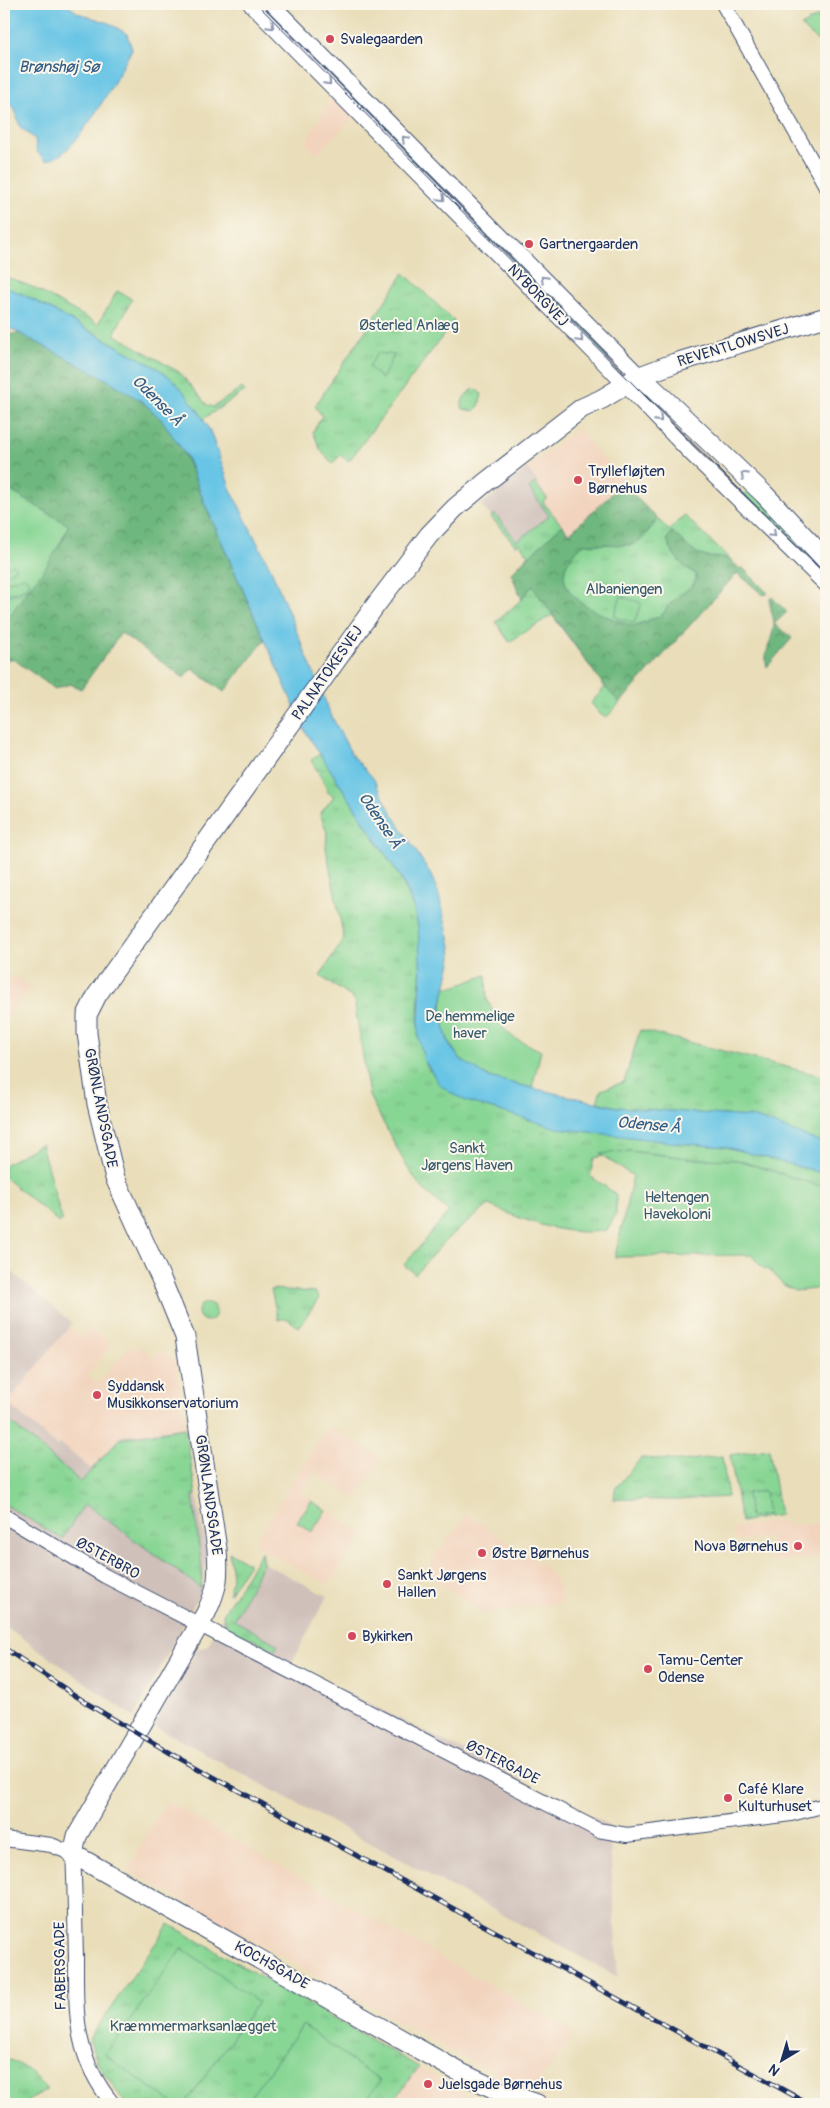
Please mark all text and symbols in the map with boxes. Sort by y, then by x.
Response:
one-way arrow [266,20,275,29]
place label: Svalegaarden [340,30,423,49]
marker: Svalegaarden [324,33,336,45]
water label: Brønshøj Sø [19,57,102,77]
one-way arrow [322,77,331,86]
one-way arrow [402,136,411,145]
one-way arrow [436,192,445,201]
place label: Gartnergaarden [539,235,638,254]
marker: Gartnergaarden [523,238,535,250]
street label: NYBORGVEJ [503,260,572,331]
one-way arrow [541,276,550,285]
park label: Østerled Anlæg [359,316,459,335]
street label: REVENTLOWSVEJ [675,320,791,371]
one-way arrow [575,333,584,342]
water label: Odense Å [128,370,188,430]
one-way arrow [653,413,662,422]
place label: Tryllefløjten Børnehus [588,462,665,498]
one-way arrow [741,471,750,480]
marker: Tryllefløjten Børnehus [572,474,584,486]
one-way arrow [768,528,777,537]
park label: Albaniengen [585,580,663,599]
street label: PALNATOKESVEJ [288,622,367,724]
water label: Odense Å [354,788,407,853]
park label: De hemmelige haver [425,1007,515,1043]
street label: GRØNLANDSGADE [80,1047,121,1170]
water label: Odense Å [616,1111,682,1138]
park label: Sankt Jørgens Haven [421,1139,513,1175]
park label: Heltengen Havekoloni [643,1188,711,1224]
place label: Syddansk Musikkonservatorium [107,1377,239,1413]
marker: Syddansk Musikkonservatorium [91,1389,103,1401]
street label: GRØNLANDSGADE [191,1434,226,1557]
street label: ØSTERBRO [73,1533,143,1584]
place label: Nova Børnehus [694,1537,788,1556]
marker: Nova Børnehus [792,1540,804,1552]
place label: Østre Børnehus [492,1544,589,1563]
marker: Østre Børnehus [476,1547,488,1559]
place label: Sankt Jørgens Hallen [397,1566,487,1602]
marker: Sankt Jørgens Hallen [381,1578,393,1590]
place label: Bykirken [362,1627,413,1646]
marker: Bykirken [346,1630,358,1642]
place label: Tamu-Center Odense [658,1651,744,1687]
marker: Tamu-Center Odense [642,1663,654,1675]
street label: ØSTERGADE [463,1736,543,1789]
place label: Café Klare Kulturhuset [738,1780,813,1816]
marker: Café Klare Kulturhuset [722,1792,734,1804]
street label: FABERSGADE [50,1921,71,2011]
street label: KOCHSGADE [231,1937,313,1994]
park label: Kræmmermarksanlægget [110,2017,277,2036]
north arrow [758,2036,808,2086]
text: N [765,2060,783,2079]
place label: Juelsgade Børnehus [438,2075,562,2094]
marker: Juelsgade Børnehus [422,2078,434,2090]

